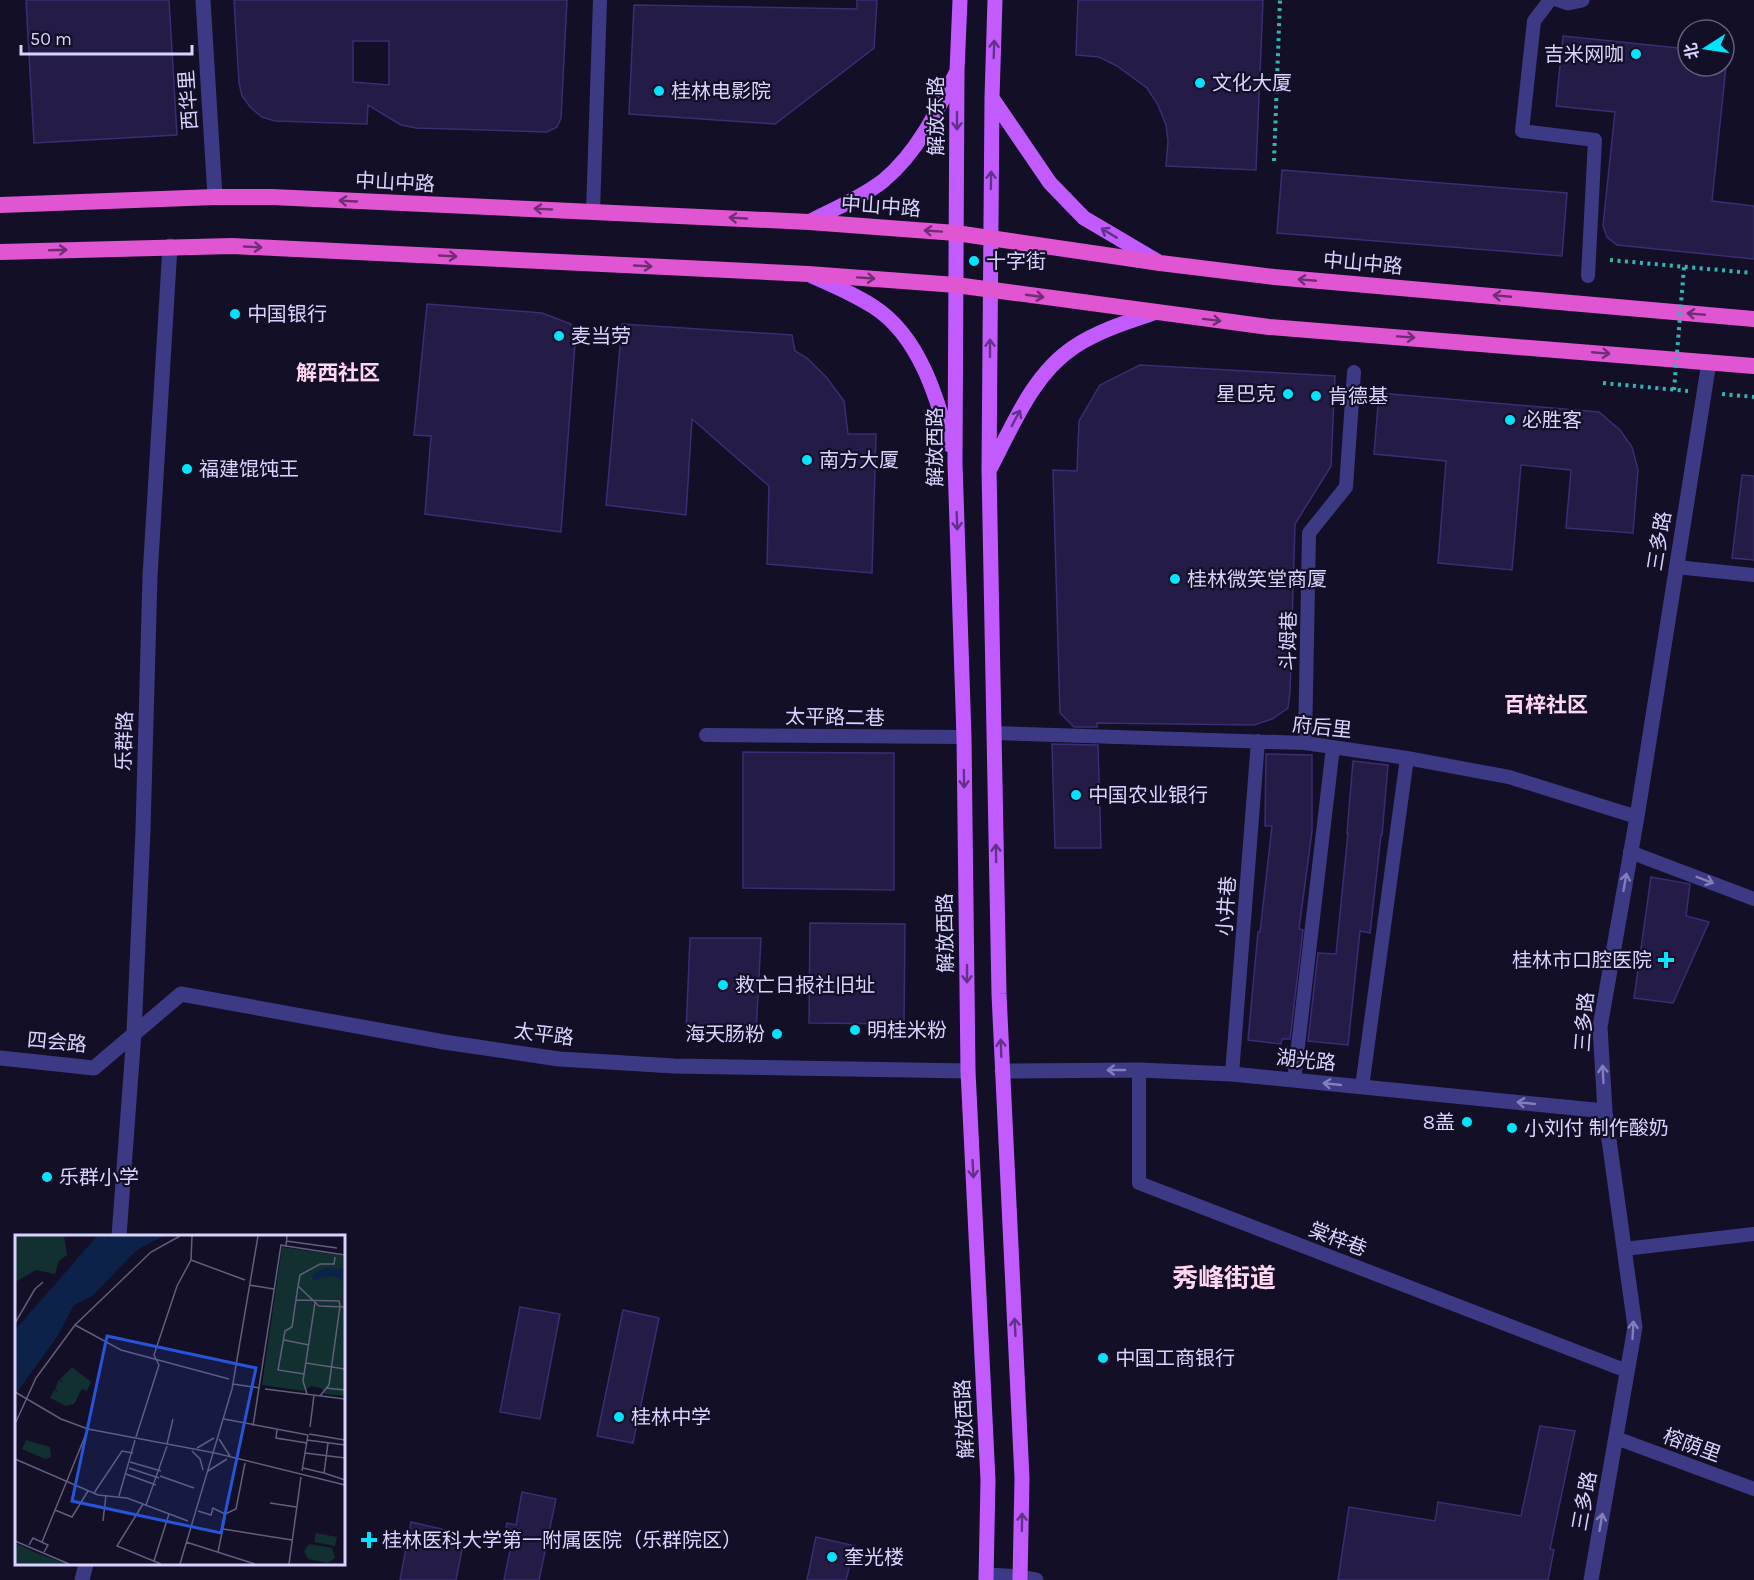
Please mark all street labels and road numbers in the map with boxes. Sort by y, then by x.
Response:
street label: 西华里 [175,69,202,131]
street label: 解放东路 [925,76,948,156]
street label: 中山中路 [354,169,436,196]
street label: 中山中路 [840,192,922,221]
street label: 中山中路 [1322,249,1404,278]
street label: 解放西路 [924,407,947,487]
street label: 三多路 [1643,510,1676,573]
street label: 斗姆巷 [1276,611,1301,671]
street label: 太平路二巷 [785,705,885,730]
street label: 乐群路 [112,711,137,771]
street label: 府后里 [1291,713,1353,742]
street label: 小井巷 [1213,875,1240,937]
street label: 解放西路 [933,893,958,973]
street label: 三多路 [1571,991,1598,1053]
street label: 太平路 [513,1019,575,1050]
street label: 四会路 [26,1028,88,1057]
street label: 湖光路 [1275,1046,1337,1075]
street label: 棠梓巷 [1306,1218,1370,1261]
street label: 解放西路 [951,1378,978,1460]
street label: 榕荫里 [1660,1424,1724,1467]
street label: 三多路 [1568,1470,1601,1533]

